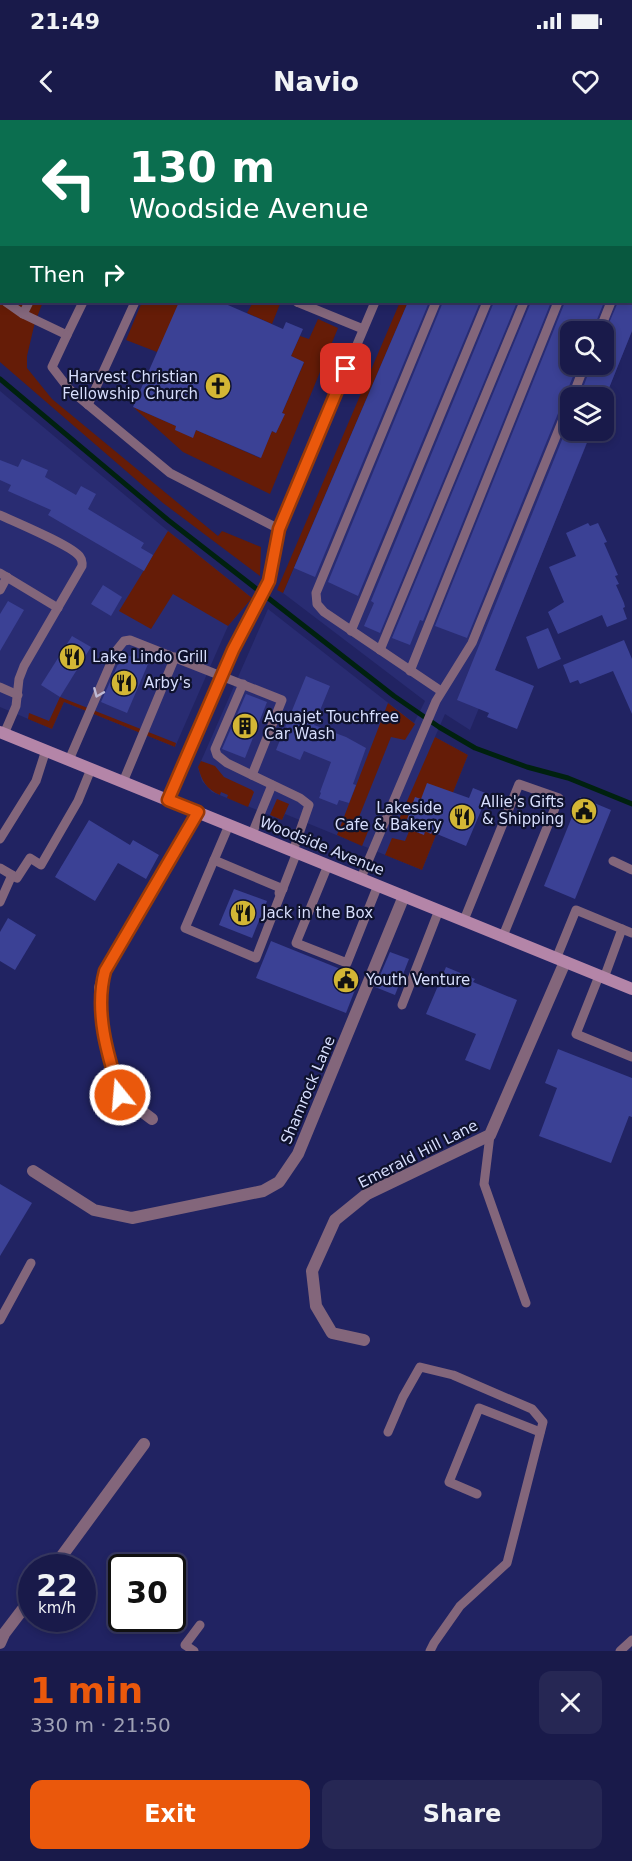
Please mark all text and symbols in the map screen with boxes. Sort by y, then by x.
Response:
text: 21:49 [30,9,100,34]
icon: back [30,65,63,98]
icon: heart [569,65,602,98]
text: Navio [273,66,359,97]
text: 130 m [129,143,275,192]
icon: left [30,144,108,222]
text: Woodside Avenue [129,193,369,224]
icon: right [97,258,130,291]
text: Then [30,262,85,287]
map controls [560,321,614,441]
button: search [560,321,614,375]
pin [320,343,371,394]
icon: arrive [329,352,362,385]
place label: Harvest Christian Fellowship Church [62,368,198,403]
church icon: Harvest Christian Fellowship Church [203,371,233,401]
button: layers [560,387,614,441]
restaurant icon: Lake Lindo Grill [57,642,87,672]
place label: Lake Lindo Grill [92,648,208,666]
restaurant icon: Arby's [109,668,139,698]
place label: Arby's [144,674,191,692]
one-way arrow [93,687,105,698]
place label: Aquajet Touchfree Car Wash [264,708,399,743]
building icon: Aquajet Touchfree Car Wash [230,711,260,741]
place label: Allie's Gifts & Shipping [481,793,564,828]
public building icon: Allie's Gifts & Shipping [569,796,599,826]
place label: Lakeside Cafe & Bakery [335,799,442,834]
restaurant icon: Lakeside Cafe & Bakery [447,802,477,832]
street label: Woodside Avenue [257,813,387,879]
restaurant icon: Jack in the Box [228,898,258,928]
place label: Jack in the Box [261,904,373,922]
public building icon: Youth Venture [331,965,361,995]
place label: Youth Venture [365,971,470,989]
street label: Shamrock Lane [277,1033,339,1147]
position arrow [88,1063,152,1127]
street label: Emerald Hill Lane [355,1116,481,1192]
speed limit sign: 30 [108,1554,186,1632]
text: 22 [36,1568,78,1603]
text: km/h [38,1599,76,1617]
text: 1 min [30,1670,143,1711]
button: close [539,1671,602,1734]
text: 330 m · 21:50 [30,1713,171,1737]
button: Exit [30,1780,310,1849]
button: Share [322,1780,602,1849]

